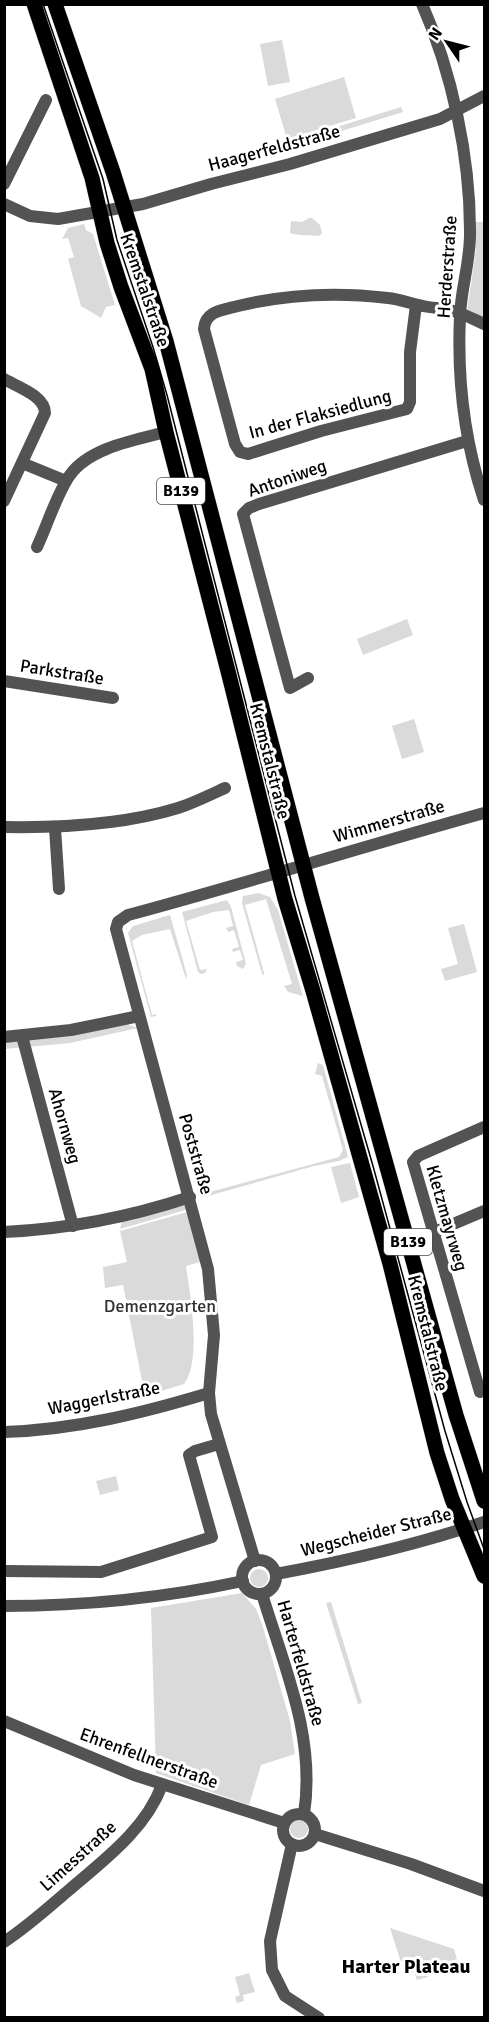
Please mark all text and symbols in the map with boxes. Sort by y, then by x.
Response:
north arrow [417,12,477,72]
text: N [424,24,447,44]
street label: Haagerfeldstraße [206,120,342,176]
street label: Herderstraße [432,215,462,319]
street label: Kremstalstraße [115,230,175,350]
street label: In der Flaksiedlung [246,384,394,444]
street label: Antoniweg [245,454,329,502]
road number: B139 [157,478,205,504]
street label: Parkstraße [18,655,106,689]
street label: Kremstalstraße [245,701,295,821]
street label: Wimmerstraße [331,795,447,847]
street label: Ahornweg [44,1086,86,1166]
street label: Poststraße [174,1111,218,1197]
street label: Kletzmayrweg [421,1162,473,1274]
road number: B139 [384,1229,432,1255]
street label: Kremstalstraße [403,1273,453,1393]
park label: Demenzgarten [104,1295,216,1317]
street label: Waggerlstraße [46,1376,162,1420]
street label: Wegscheider Straße [298,1503,454,1561]
street label: Harterfeldstraße [272,1597,330,1729]
street label: Ehrenfellnerstraße [77,1723,221,1793]
street label: Limesstraße [35,1816,121,1896]
district label: Harter Plateau [341,1954,471,1979]

